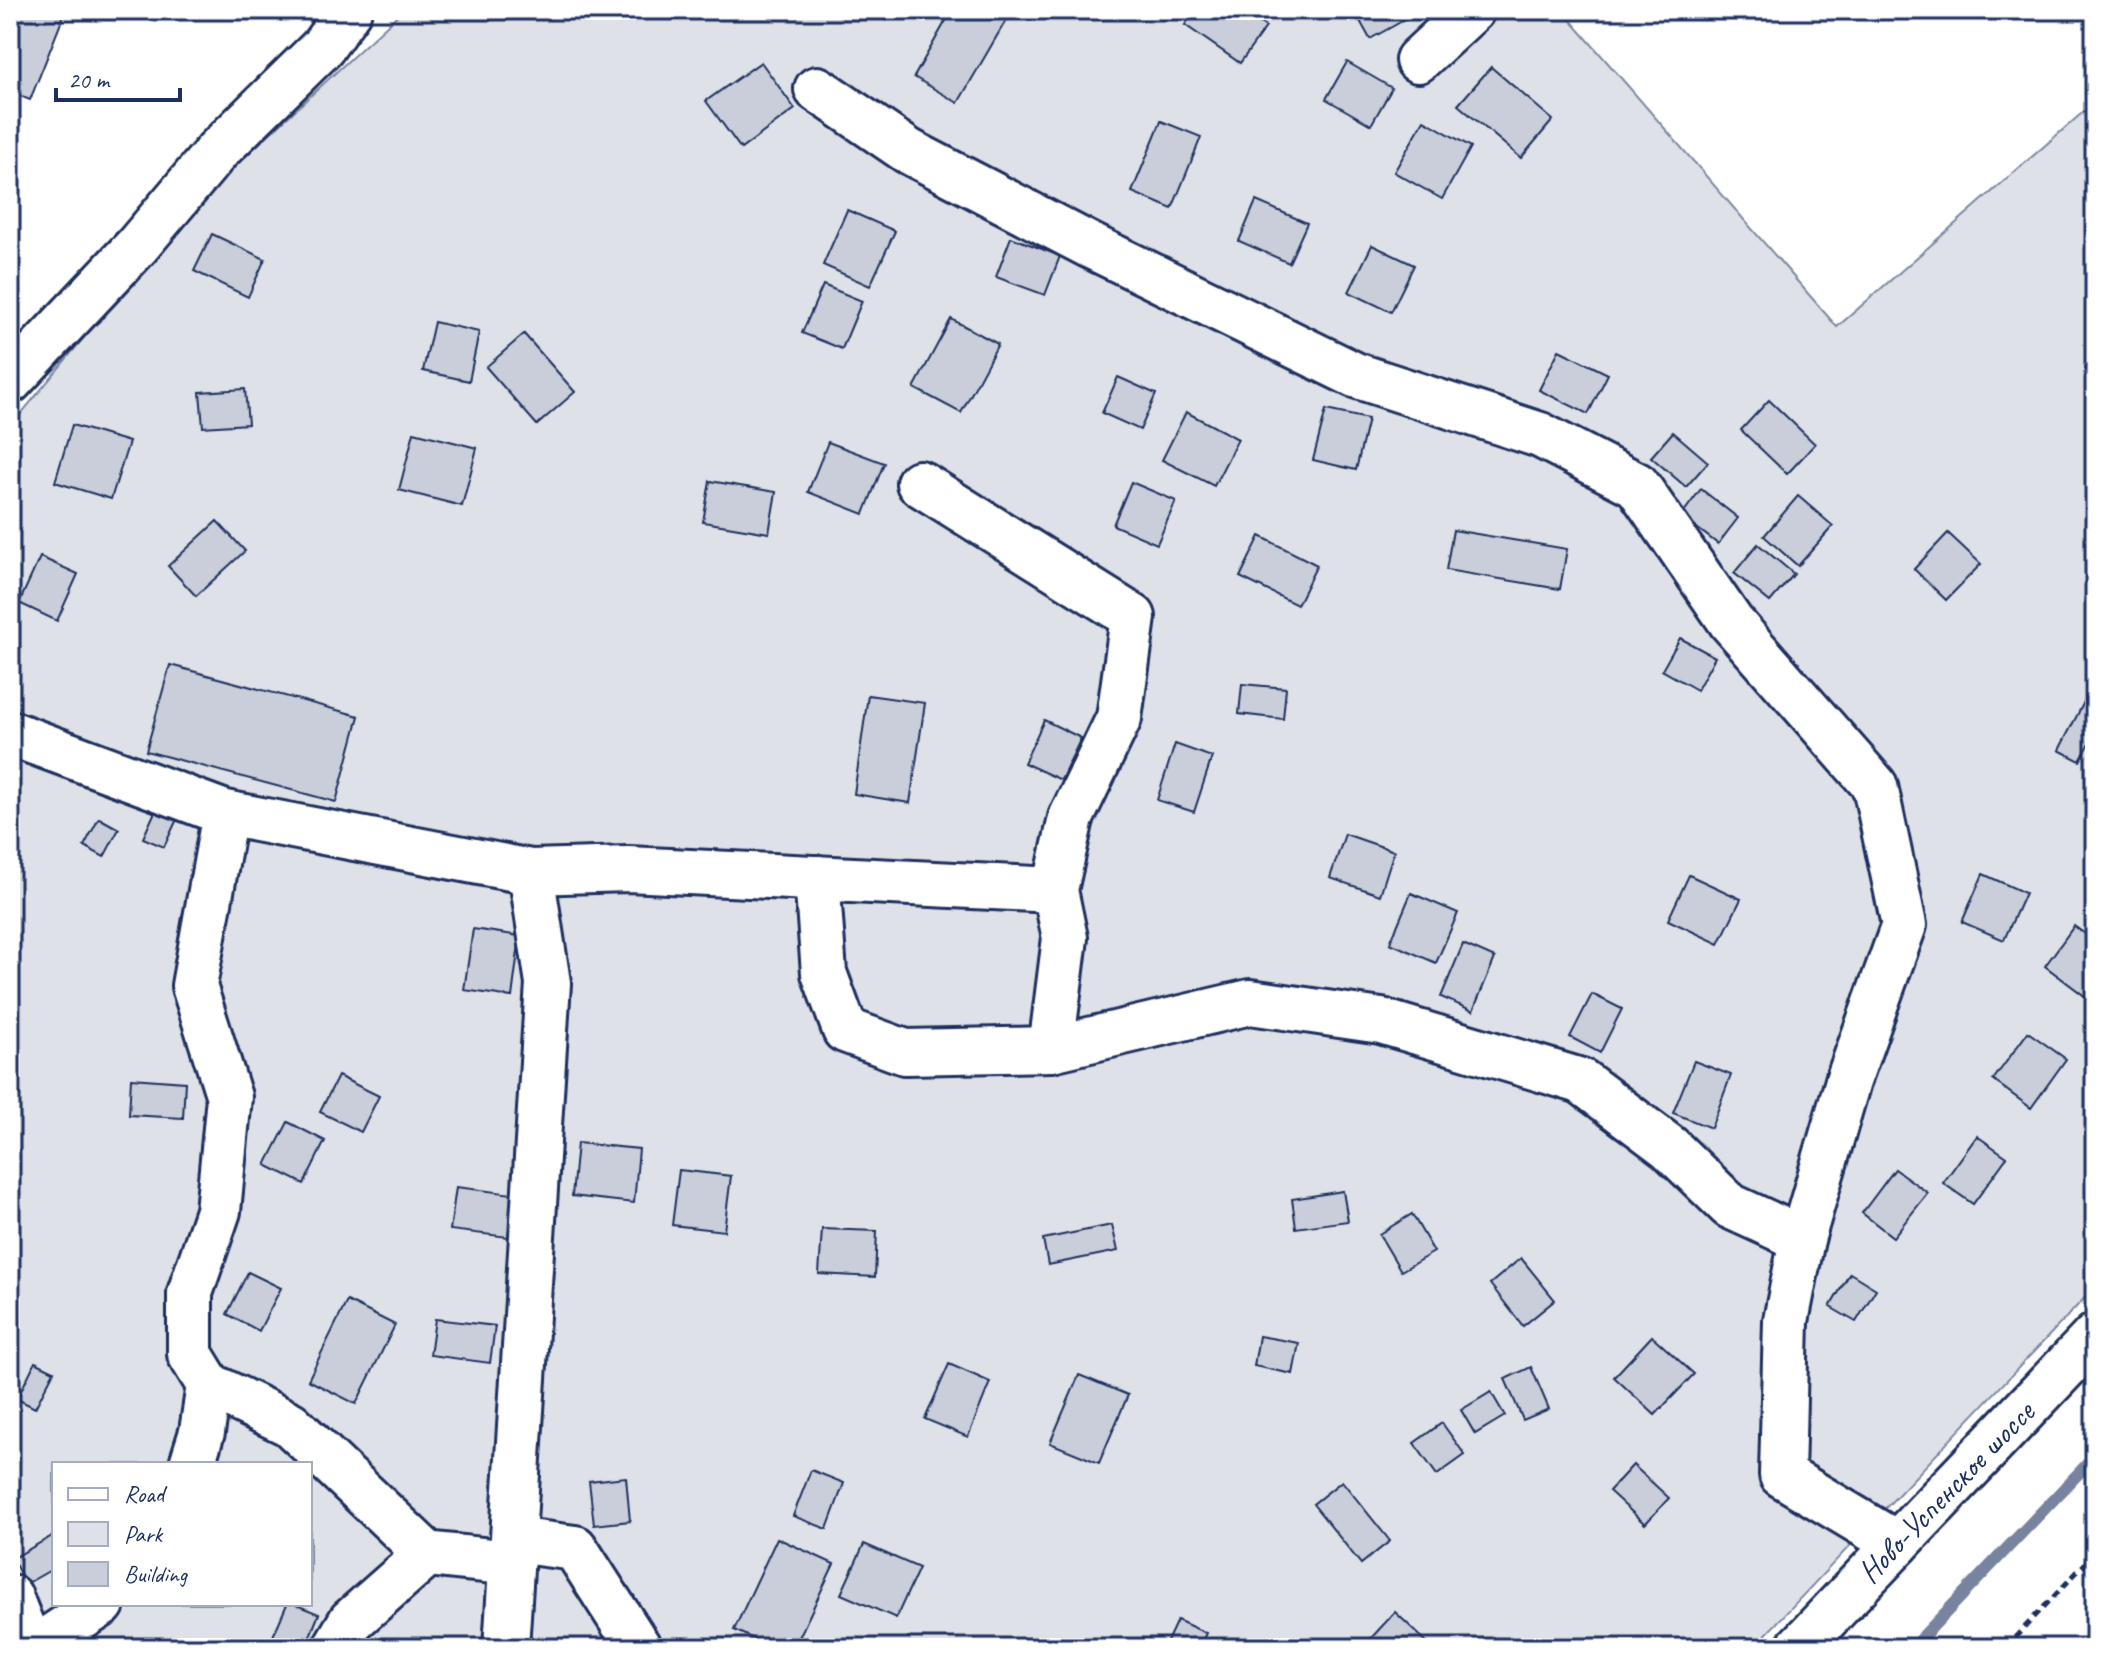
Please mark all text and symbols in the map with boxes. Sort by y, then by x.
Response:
scale bar [56,52,180,102]
text: 20 m [68,65,111,95]
street label: Ново-Успенское шоссе [1849,1391,2045,1592]
legend [52,1462,312,1606]
text: Road [124,1479,168,1509]
text: Park [124,1519,164,1549]
text: Building [124,1559,189,1589]

